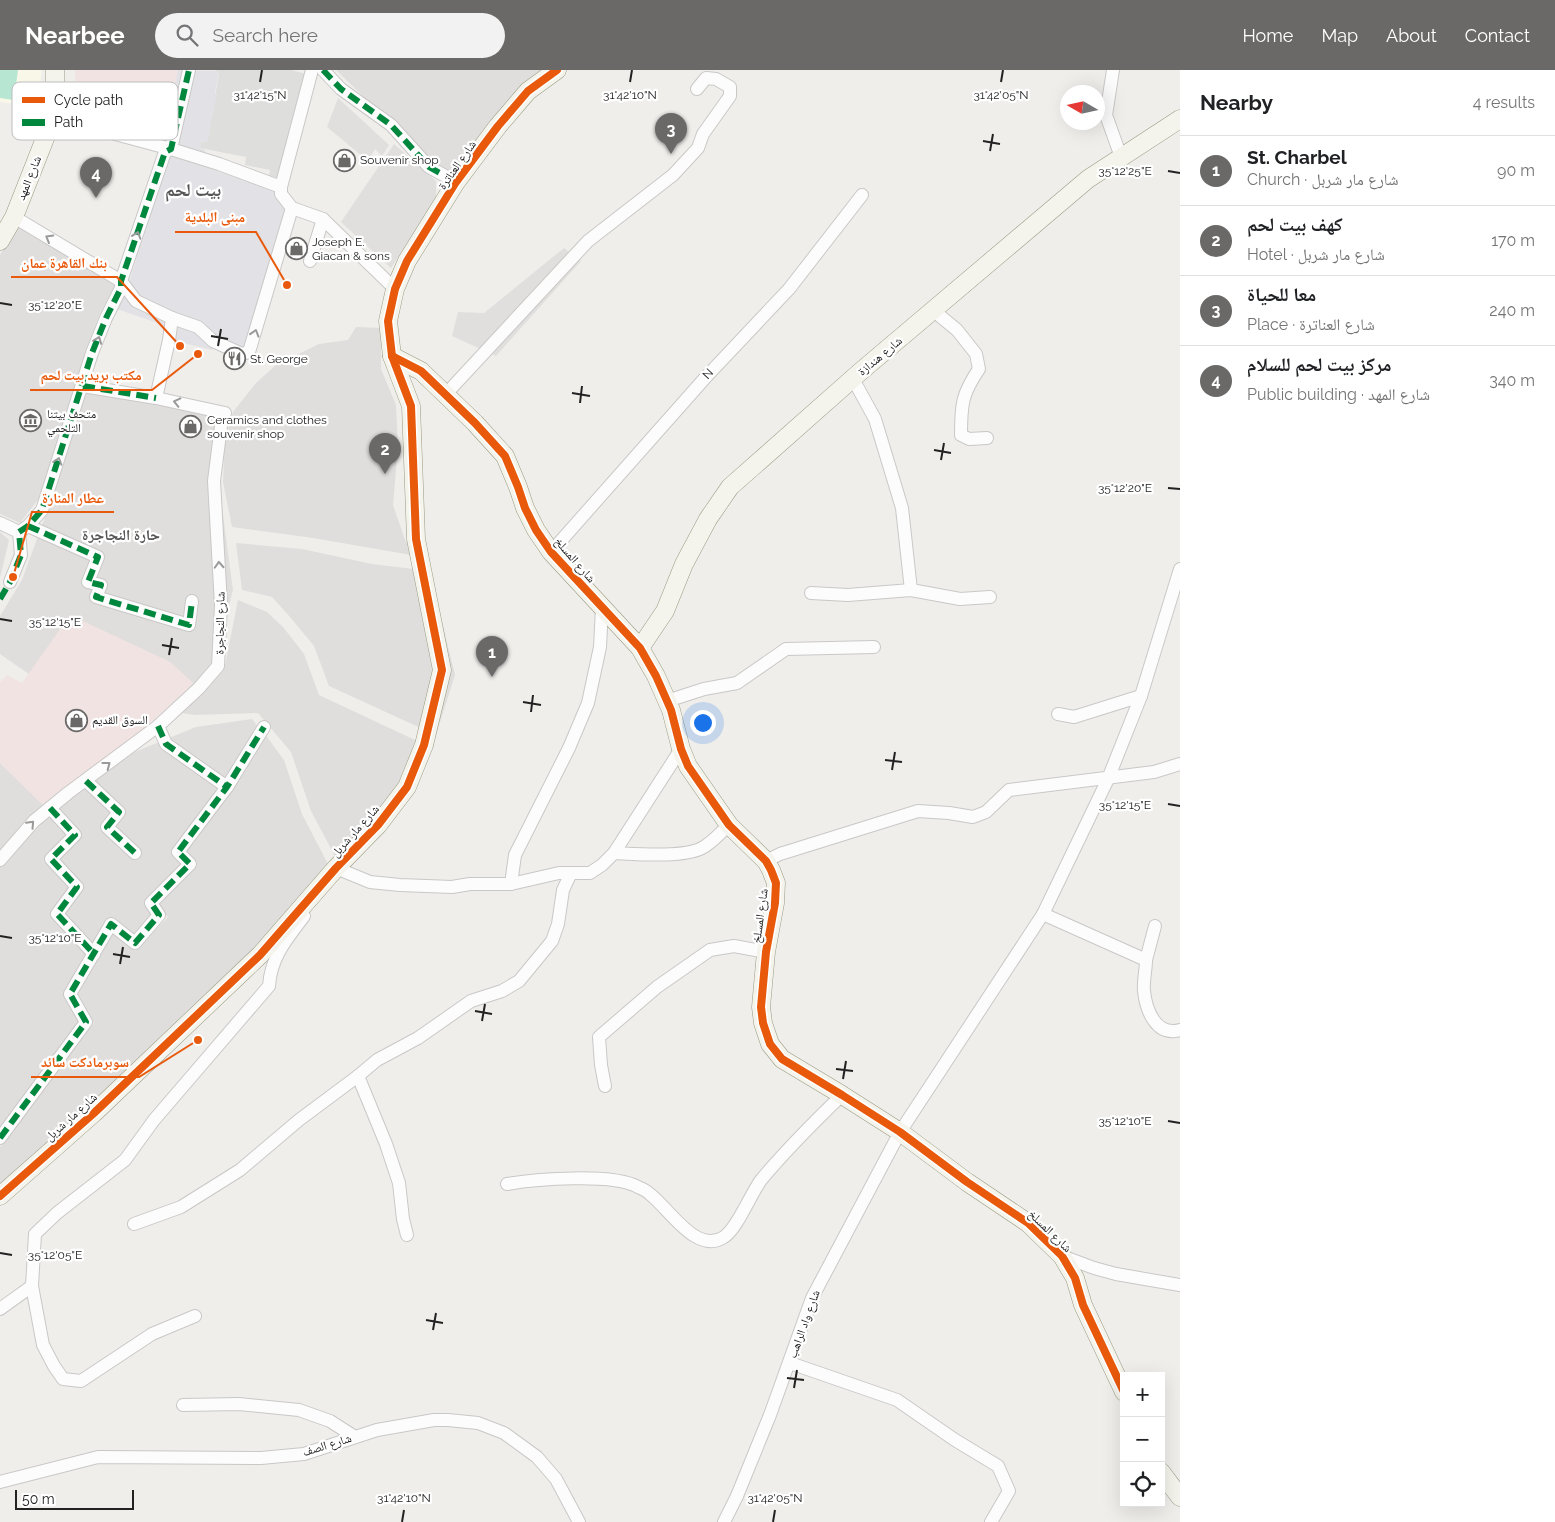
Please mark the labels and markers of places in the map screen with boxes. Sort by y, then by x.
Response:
pin: 3 [655,113,687,154]
shop icon: Souvenir shop [332,148,356,172]
place label: Souvenir shop [360,153,439,167]
pin: 4 [80,157,112,198]
callout: مبنى البلدية [175,203,256,232]
place label: Joseph E. Giacan & sons [312,235,390,263]
shop icon: Joseph E. Giacan & sons [284,237,308,261]
callout: بنك القاهرة عمان [11,248,117,277]
restaurant icon: St. George [222,347,246,371]
place label: St. George [250,352,308,366]
callout: مكتب بريد بيت لحم [30,361,152,390]
place label: متحف بيتنا التلحمي [47,407,96,438]
museum icon: متحف بيتنا التلحمي [19,409,43,433]
place label: Ceramics and clothes souvenir shop [207,413,327,441]
shop icon: Ceramics and clothes souvenir shop [179,415,203,439]
pin: 2 [369,433,401,474]
callout: عطار المنارة [32,483,114,512]
pin: 1 [476,636,508,677]
shop icon: السوق القديم [64,708,88,732]
place label: السوق القديم [92,713,148,728]
callout: سوبرمادكت سائد [31,1048,139,1077]

